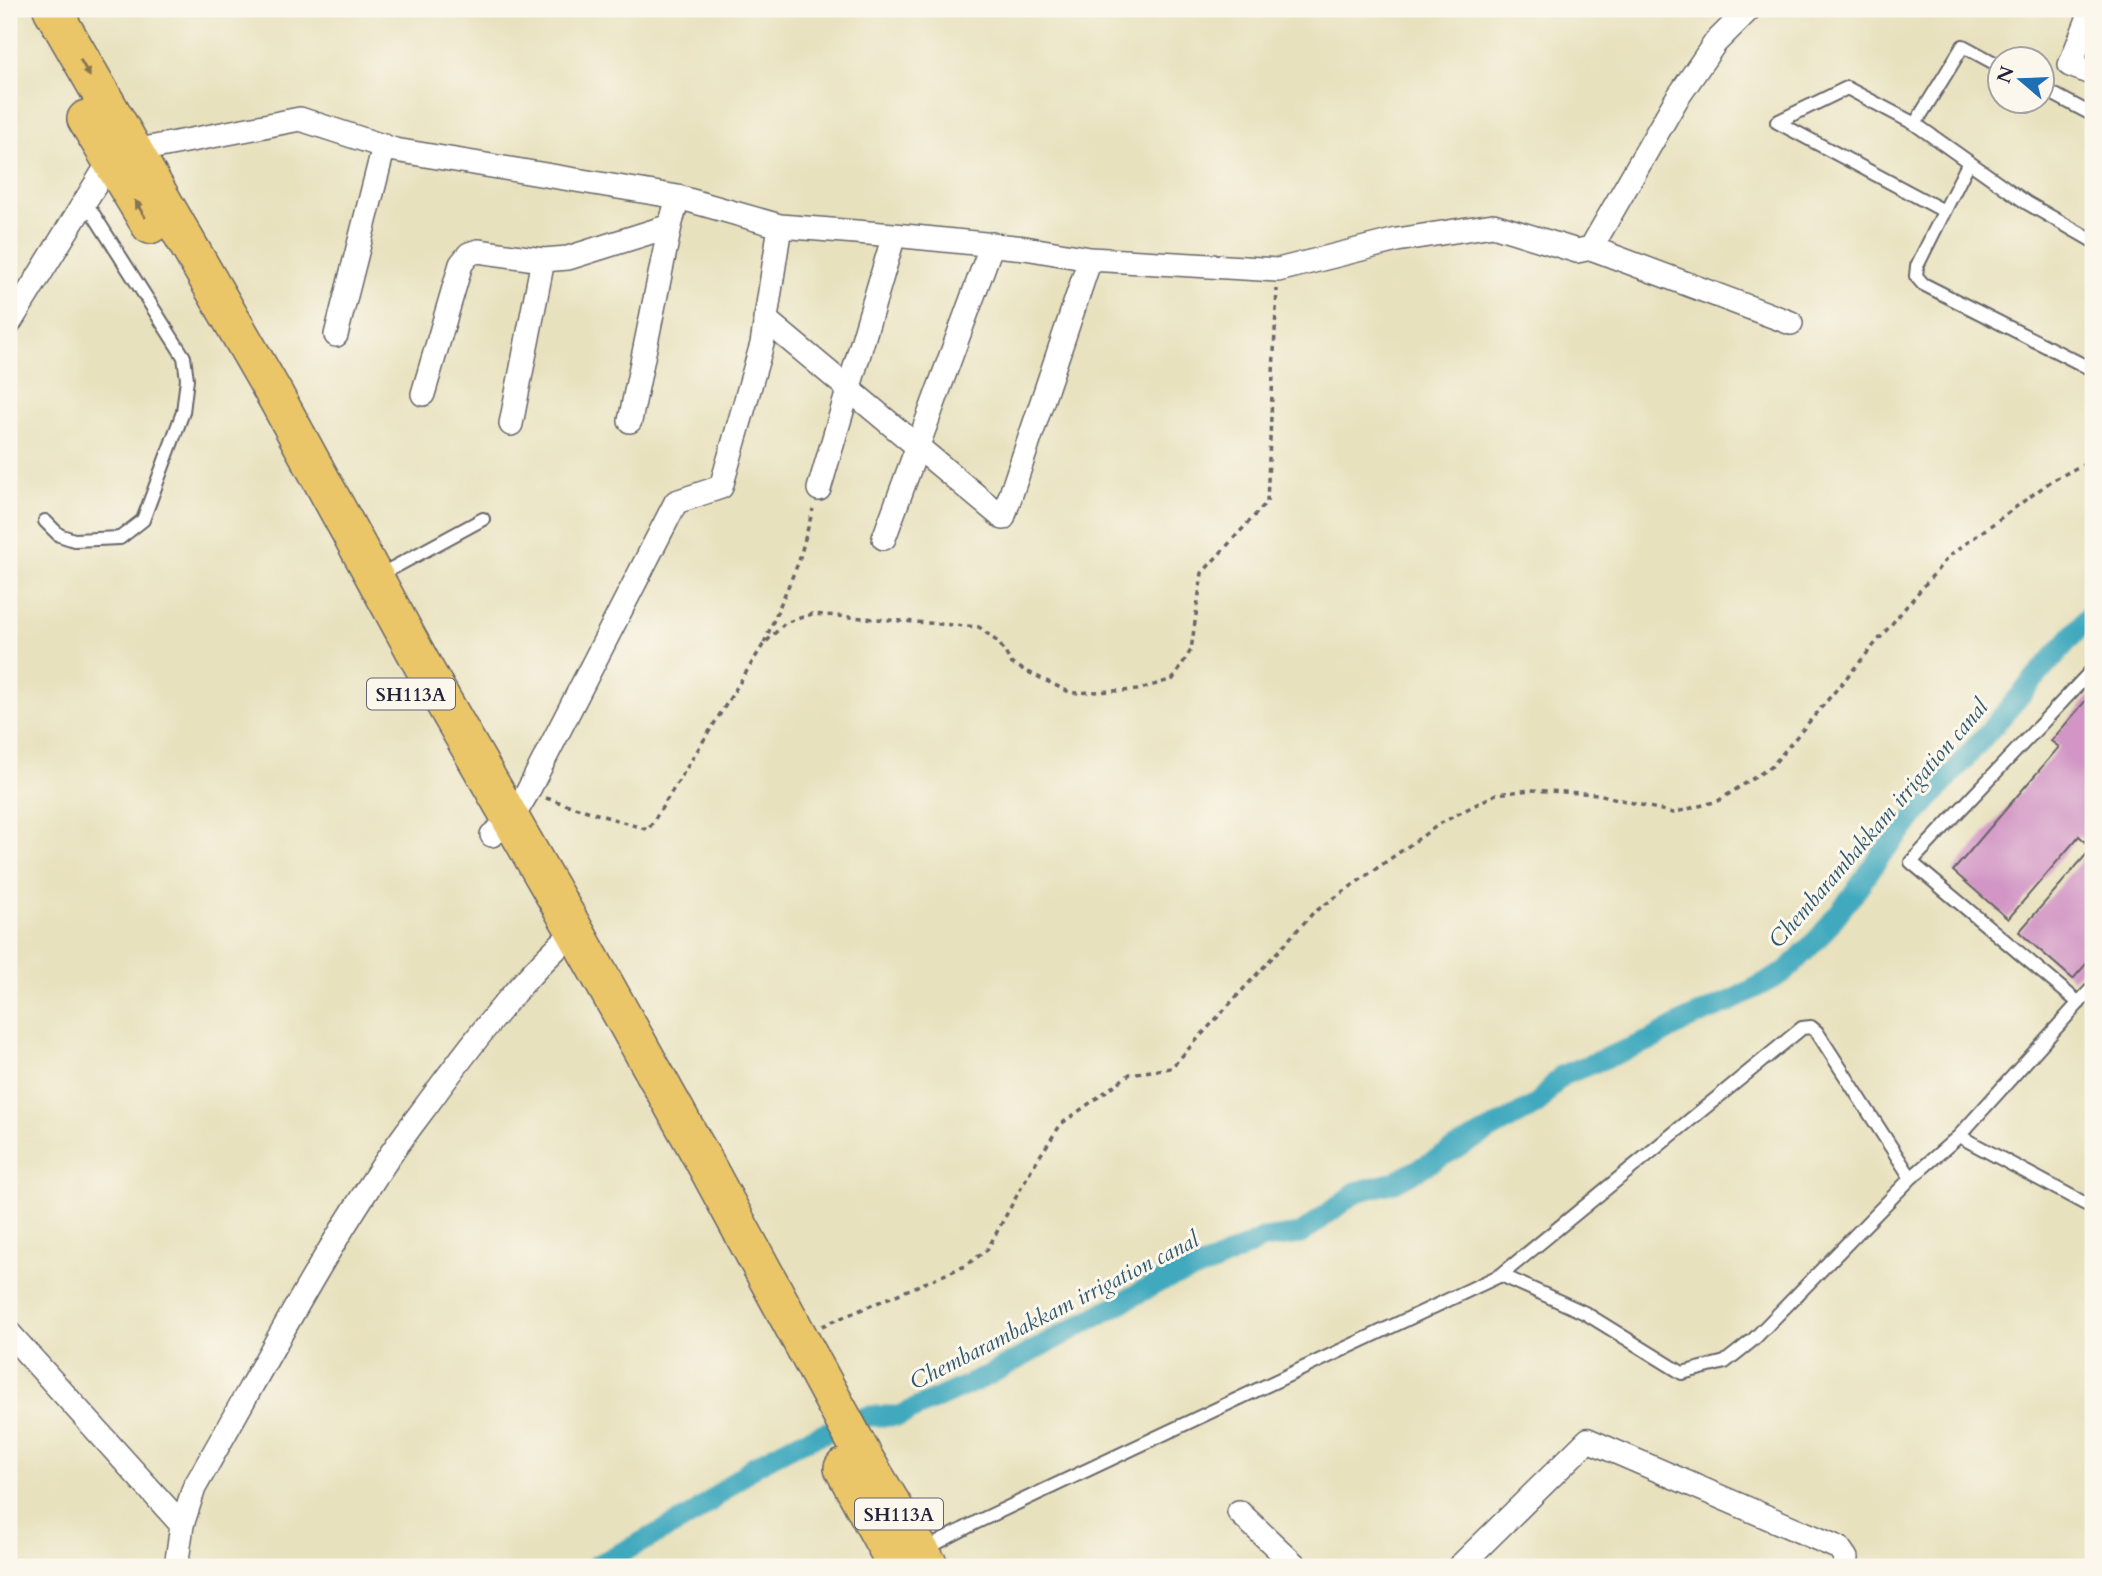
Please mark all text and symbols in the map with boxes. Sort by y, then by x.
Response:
north arrow [1986,46,2056,116]
one-way arrow [79,58,91,78]
text: N [1991,62,2021,87]
one-way arrow [133,200,146,219]
road number: SH113A [367,678,455,709]
water label: Chembarambakkam irrigation canal [1761,692,1996,954]
water label: Chembarambakkam irrigation canal [904,1224,1205,1397]
road number: SH113A [855,1498,943,1530]

